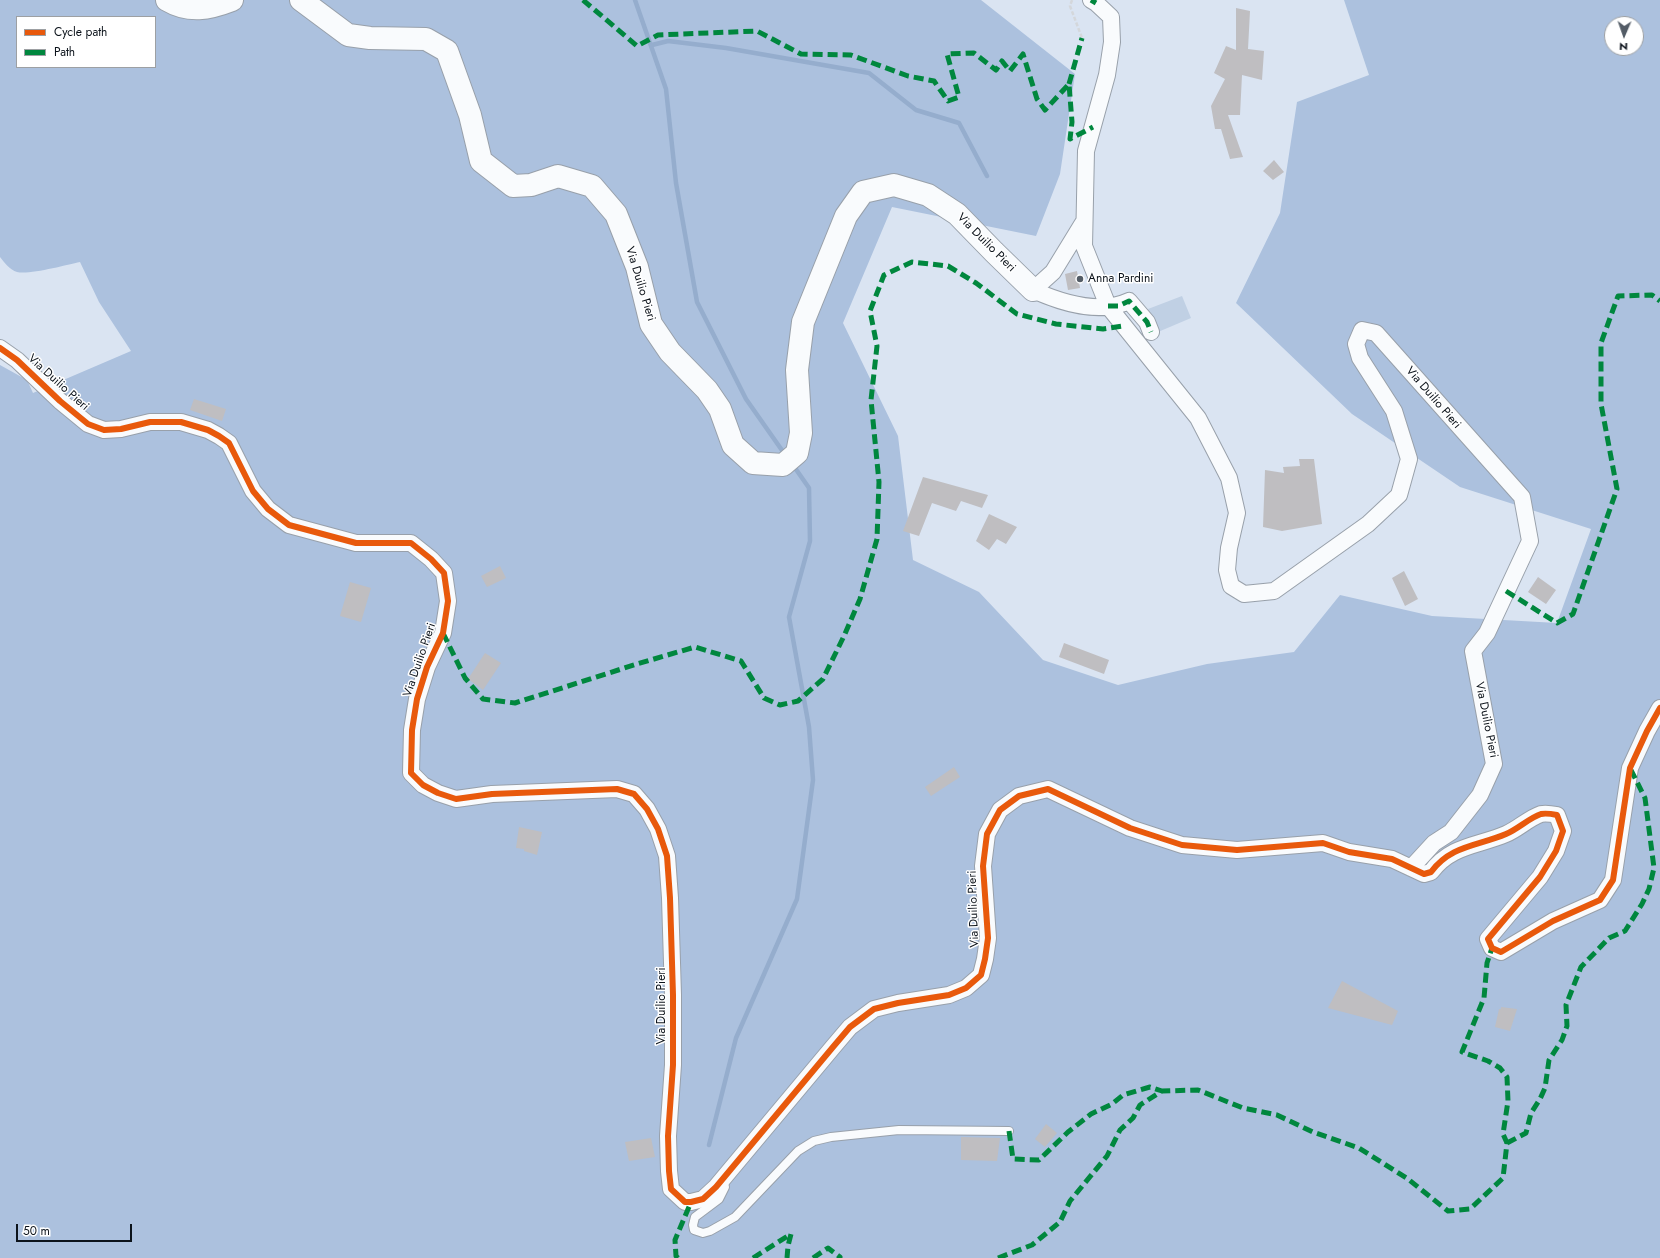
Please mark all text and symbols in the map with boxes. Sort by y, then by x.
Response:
legend [16,16,156,68]
north arrow [1604,16,1644,56]
text: Cycle path [54,23,107,41]
text: N [1619,39,1628,55]
text: Path [54,43,75,61]
street label: Via Duilio Pieri [954,211,1018,275]
street label: Via Duilio Pieri [622,245,658,323]
place label: Anna Pardini [1088,272,1153,286]
marker: Anna Pardini [1075,274,1085,284]
street label: Via Duilio Pieri [25,352,91,414]
street label: Via Duilio Pieri [1402,364,1464,432]
street label: Via Duilio Pieri [401,621,439,699]
street label: Via Duilio Pieri [1472,681,1500,759]
street label: Via Duilio Pieri [965,870,983,948]
street label: Via Duilio Pieri [655,967,669,1045]
scale bar [18,1216,134,1242]
text: 50 m [23,1222,50,1240]

